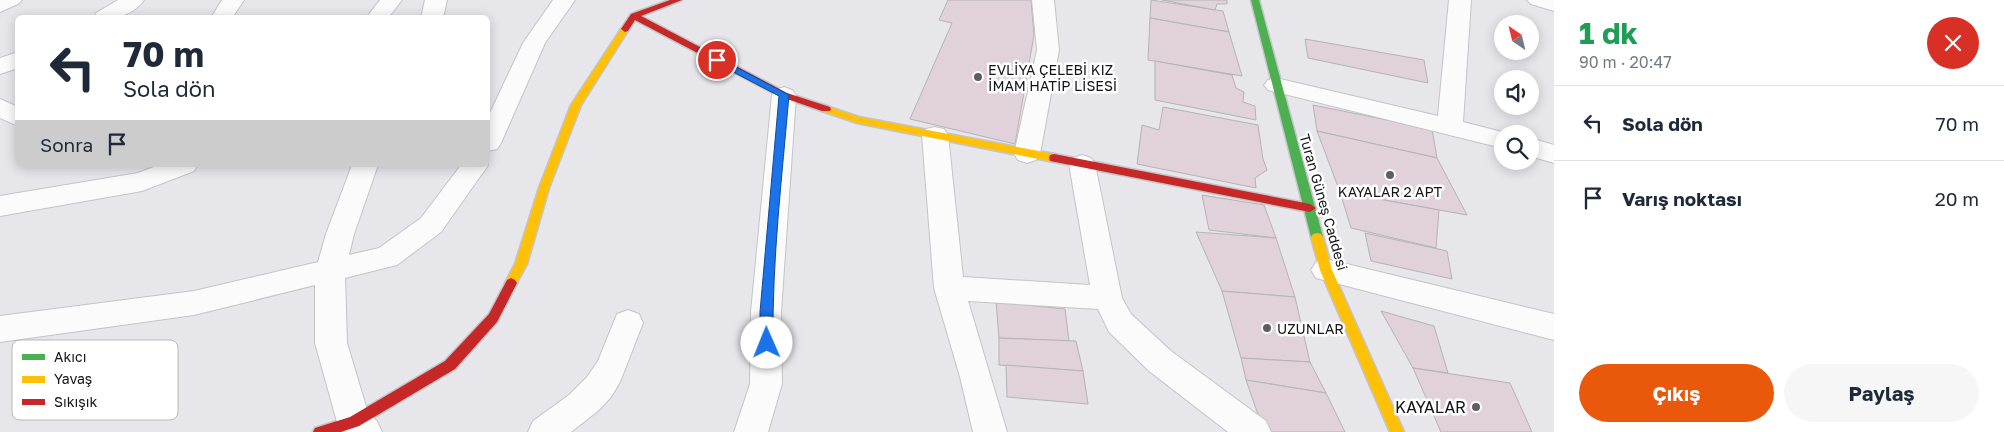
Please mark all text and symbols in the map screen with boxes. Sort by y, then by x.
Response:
north arrow [1494,15,1539,60]
map controls [1494,15,1539,170]
text: 1 dk [1579,15,1638,51]
button: close [1927,17,1979,69]
text: 70 m [123,33,204,75]
icon: left [40,35,105,100]
pin [696,39,738,81]
icon: arrive [703,46,731,74]
text: 90 m · 20:47 [1579,52,1672,72]
place label: EVLİYA ÇELEBİ KIZ İMAM HATİP LİSESİ [988,61,1117,94]
button: sound [1494,70,1539,115]
marker: EVLİYA ÇELEBİ KIZ İMAM HATİP LİSESİ [972,71,984,83]
text: Sola dön [123,75,216,102]
icon: left [1579,109,1607,137]
text: Sola dön [1622,112,1703,135]
text: 70 m [1936,112,1979,135]
button: search [1494,125,1539,170]
icon: arrive [103,130,131,158]
street label: Turan Güneş Caddesi [1296,132,1352,272]
text: Sonra [40,133,93,156]
marker: KAYALAR 2 APT [1384,169,1396,181]
place label: KAYALAR 2 APT [1338,183,1443,200]
icon: arrive [1579,184,1607,212]
text: Varış noktası [1622,187,1742,210]
text: 20 m [1935,187,1979,210]
position arrow [740,316,792,368]
place label: UZUNLAR [1277,320,1344,337]
marker: UZUNLAR [1261,322,1273,334]
legend [12,340,178,420]
text: Akıcı [54,348,86,365]
button: Çıkış [1579,364,1774,422]
button: Paylaş [1784,364,1979,422]
text: Yavaş [54,370,92,387]
text: Sıkışık [54,393,98,410]
place label: KAYALAR [1395,397,1466,417]
marker: KAYALAR [1470,401,1482,413]

